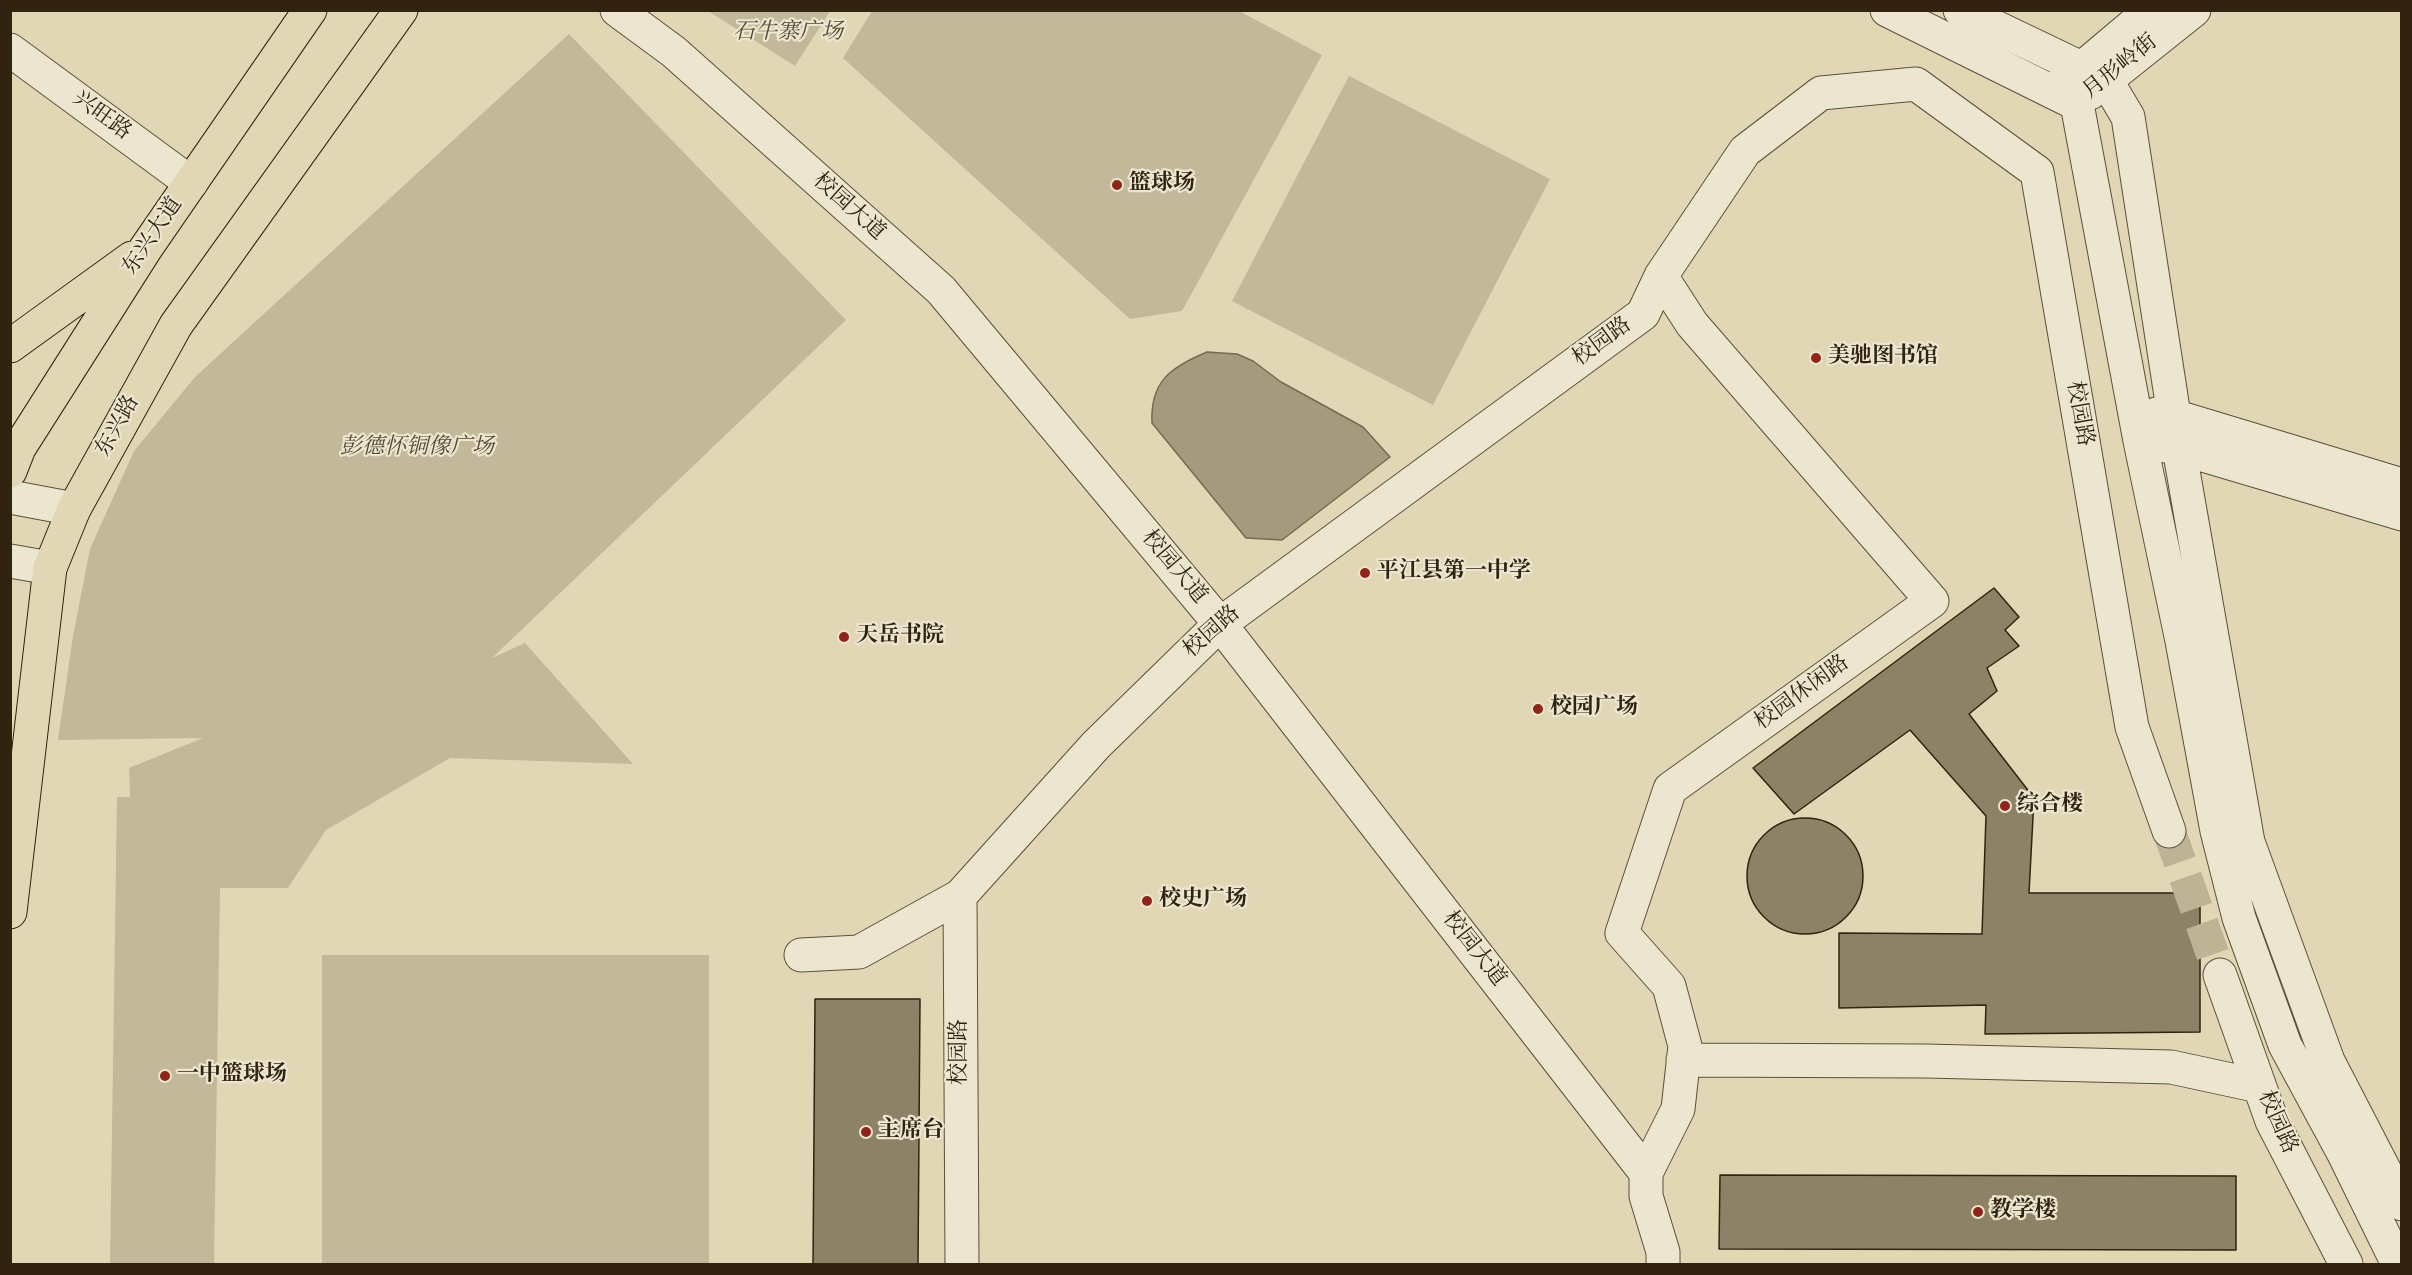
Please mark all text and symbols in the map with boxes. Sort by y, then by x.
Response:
park label: 石牛寨广场 [733,21,843,47]
street label: 月形岭街 [2078,30,2164,106]
street label: 兴旺路 [67,87,135,147]
street label: 校园大道 [806,169,890,247]
place label: 篮球场 [1129,172,1195,198]
marker: 篮球场 [1110,178,1124,192]
street label: 东兴大道 [118,193,190,281]
street label: 校园路 [1569,313,1637,373]
place label: 美驰图书馆 [1828,345,1938,371]
marker: 美驰图书馆 [1809,351,1823,365]
street label: 校园路 [2059,379,2097,449]
street label: 东兴路 [91,392,147,462]
park label: 彭德怀铜像广场 [340,436,494,462]
street label: 校园大道 [1135,526,1211,610]
place label: 平江县第一中学 [1377,560,1531,586]
marker: 平江县第一中学 [1358,566,1372,580]
street label: 校园路 [1179,601,1247,665]
place label: 天岳书院 [856,624,944,650]
marker: 天岳书院 [837,630,851,644]
street label: 校园休闲路 [1751,651,1855,737]
place label: 校园广场 [1550,696,1638,722]
marker: 校园广场 [1531,702,1545,716]
place label: 综合楼 [2017,793,2083,819]
marker: 综合楼 [1998,799,2012,813]
place label: 校史广场 [1159,888,1247,914]
marker: 校史广场 [1140,894,1154,908]
street label: 校园大道 [1436,907,1510,993]
street label: 校园路 [948,1019,974,1085]
place label: 一中篮球场 [177,1063,287,1089]
marker: 一中篮球场 [158,1069,172,1083]
street label: 校园路 [2251,1087,2301,1159]
place label: 主席台 [878,1119,944,1145]
marker: 主席台 [859,1125,873,1139]
place label: 教学楼 [1990,1199,2056,1225]
marker: 教学楼 [1971,1205,1985,1219]

